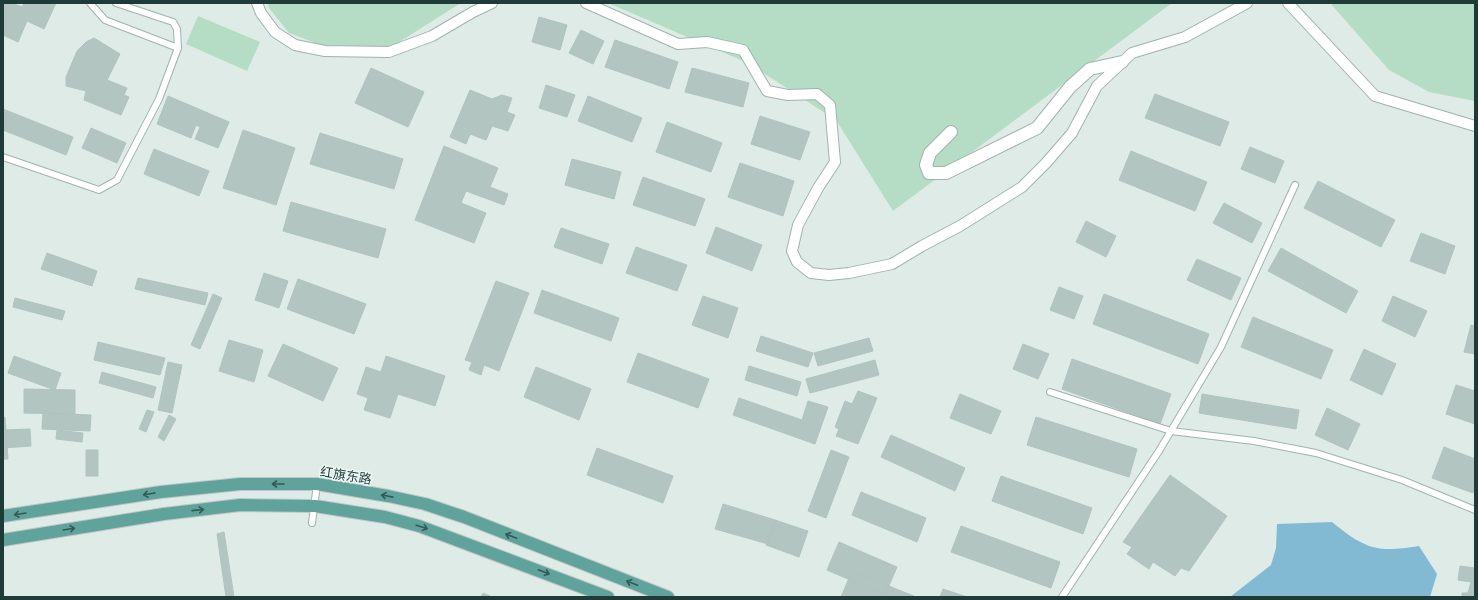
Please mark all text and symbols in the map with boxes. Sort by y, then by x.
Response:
street label: 红旗东路 [319,463,373,487]
one-way arrow [272,480,285,488]
one-way arrow [143,490,156,498]
one-way arrow [381,492,394,500]
one-way arrow [191,506,204,514]
one-way arrow [14,510,27,518]
one-way arrow [416,524,429,531]
one-way arrow [62,525,75,533]
one-way arrow [505,531,517,539]
one-way arrow [538,569,550,577]
one-way arrow [626,578,638,586]

